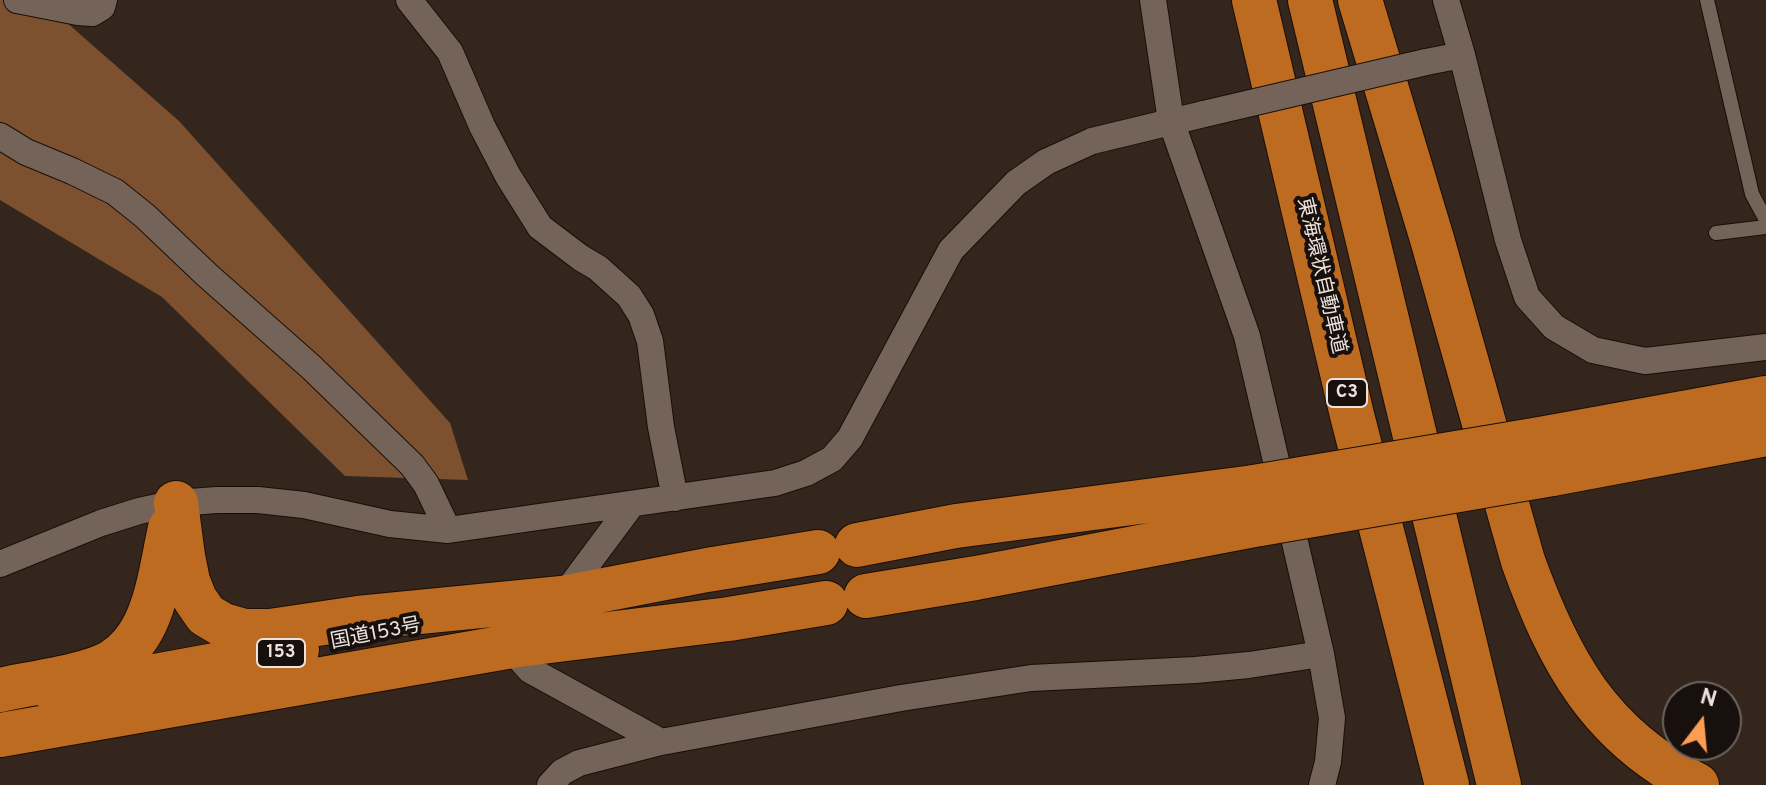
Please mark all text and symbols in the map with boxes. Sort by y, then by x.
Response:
street label: 東海環状自動車道 [1290,195,1350,357]
road number: C3 [1327,379,1367,407]
street label: 国道153号 [329,614,423,656]
road number: 153 [257,639,305,667]
north arrow [1662,681,1742,761]
text: N [1697,684,1720,715]

